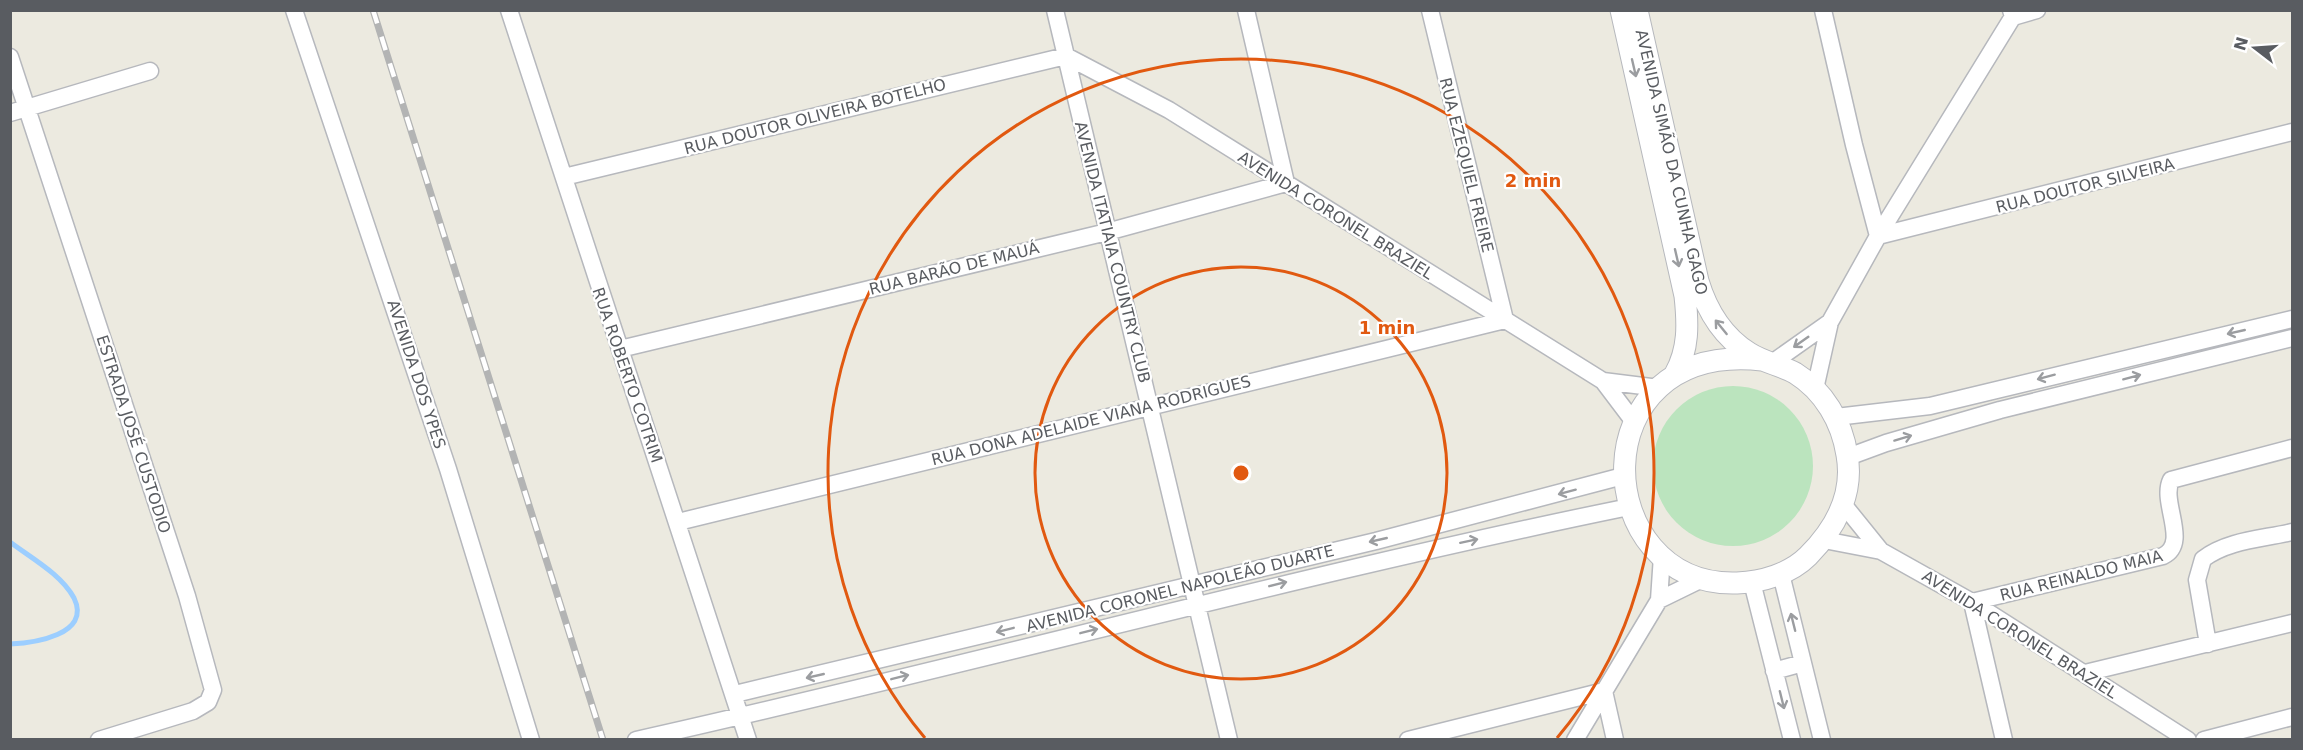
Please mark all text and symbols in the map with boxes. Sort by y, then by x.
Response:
north arrow [2225,18,2285,78]
street label: AVENIDA SIMÃO DA CUNHA GAGO [1632,28,1711,297]
text: N [2230,35,2252,53]
one-way arrow [1628,58,1640,77]
street label: RUA DOUTOR OLIVEIRA BOTELHO [682,75,948,158]
street label: RUA EZEQUIEL FREIRE [1436,76,1497,255]
street label: AVENIDA ITATIAIA COUNTRY CLUB [1071,119,1154,385]
street label: AVENIDA CORONEL BRAZIEL [1235,147,1437,284]
street label: RUA DOUTOR SILVEIRA [1994,154,2176,217]
text: 2 min [1505,170,1561,191]
street label: RUA BARÃO DE MAUÁ [867,238,1041,299]
one-way arrow [1672,247,1683,267]
street label: RUA ROBERTO COTRIM [589,285,667,465]
street label: AVENIDA DOS YPES [383,297,450,451]
text: 1 min [1359,317,1415,338]
one-way arrow [1714,319,1727,335]
one-way arrow [2226,327,2245,339]
street label: ESTRADA JOSÉ CUSTODIO [92,333,175,536]
one-way arrow [1793,336,1809,348]
one-way arrow [2122,371,2141,383]
street label: RUA DONA ADELAIDE VIANA RODRIGUES [929,372,1253,469]
one-way arrow [2037,372,2056,384]
one-way arrow [1893,431,1912,442]
centre of rings [1231,463,1251,483]
one-way arrow [1558,486,1577,498]
one-way arrow [1369,535,1388,547]
one-way arrow [1458,535,1478,546]
street label: AVENIDA CORONEL NAPOLEÃO DUARTE [1024,541,1336,636]
street label: RUA REINALDO MAIA [1998,546,2165,605]
street label: AVENIDA CORONEL BRAZIEL [1919,566,2121,703]
one-way arrow [1269,577,1288,589]
one-way arrow [1786,612,1798,631]
one-way arrow [1079,624,1098,636]
one-way arrow [995,625,1015,636]
one-way arrow [806,670,825,682]
one-way arrow [890,670,909,682]
one-way arrow [1776,690,1788,709]

